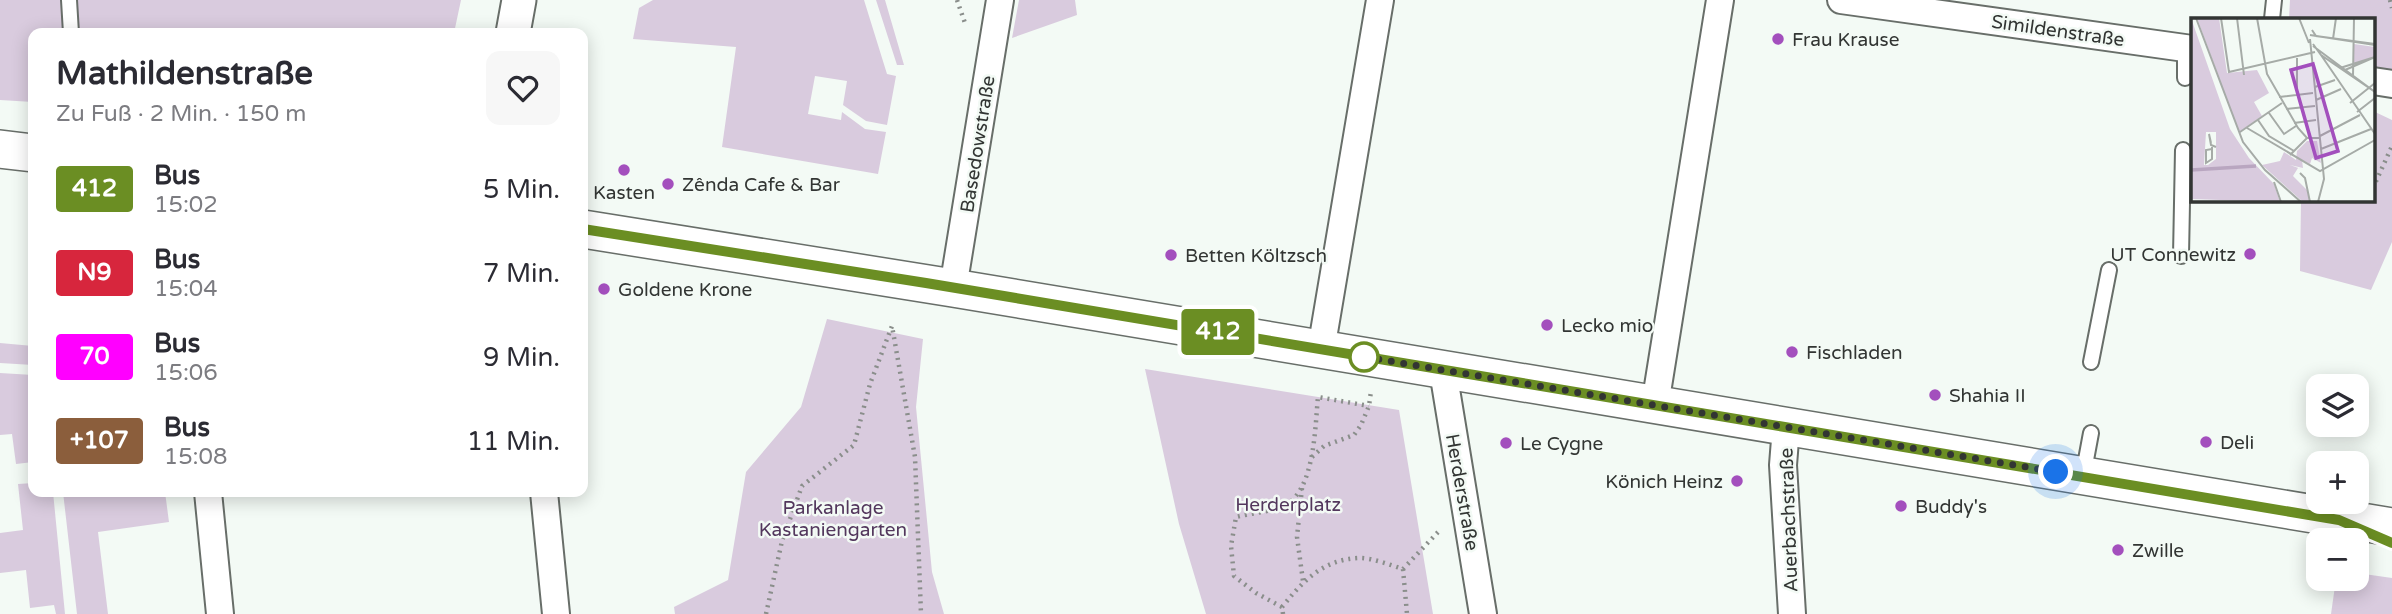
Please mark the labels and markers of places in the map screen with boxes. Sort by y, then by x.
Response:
place label: Frau Krause [1792,29,1899,51]
marker: Frau Krause [1770,31,1786,47]
marker: Kasten [616,162,632,178]
place label: Zênda Cafe & Bar [682,174,841,196]
marker: Zênda Cafe & Bar [660,176,676,192]
place label: Kasten [593,182,655,204]
place label: UT Connewitz [2110,244,2236,266]
place label: Betten Költzsch [1185,245,1327,267]
marker: UT Connewitz [2242,246,2258,262]
marker: Betten Költzsch [1163,247,1179,263]
place label: Goldene Krone [618,279,752,301]
marker: Goldene Krone [596,281,612,297]
place label: Lecko mio [1561,315,1653,337]
marker: Lecko mio [1539,317,1555,333]
unlabelled marker [1349,342,1379,372]
place label: Fischladen [1806,342,1903,364]
marker: Fischladen [1784,344,1800,360]
place label: Shahia II [1949,385,2026,407]
marker: Shahia II [1927,387,1943,403]
place label: Deli [2220,432,2254,454]
place label: Le Cygne [1520,433,1603,455]
marker: Deli [2198,434,2214,450]
marker: Le Cygne [1498,435,1514,451]
place label: Könich Heinz [1605,471,1723,493]
marker: Könich Heinz [1729,473,1745,489]
place label: Buddy's [1915,496,1987,518]
marker: Buddy's [1893,498,1909,514]
place label: Zwille [2132,540,2184,562]
marker: Zwille [2110,542,2126,558]

